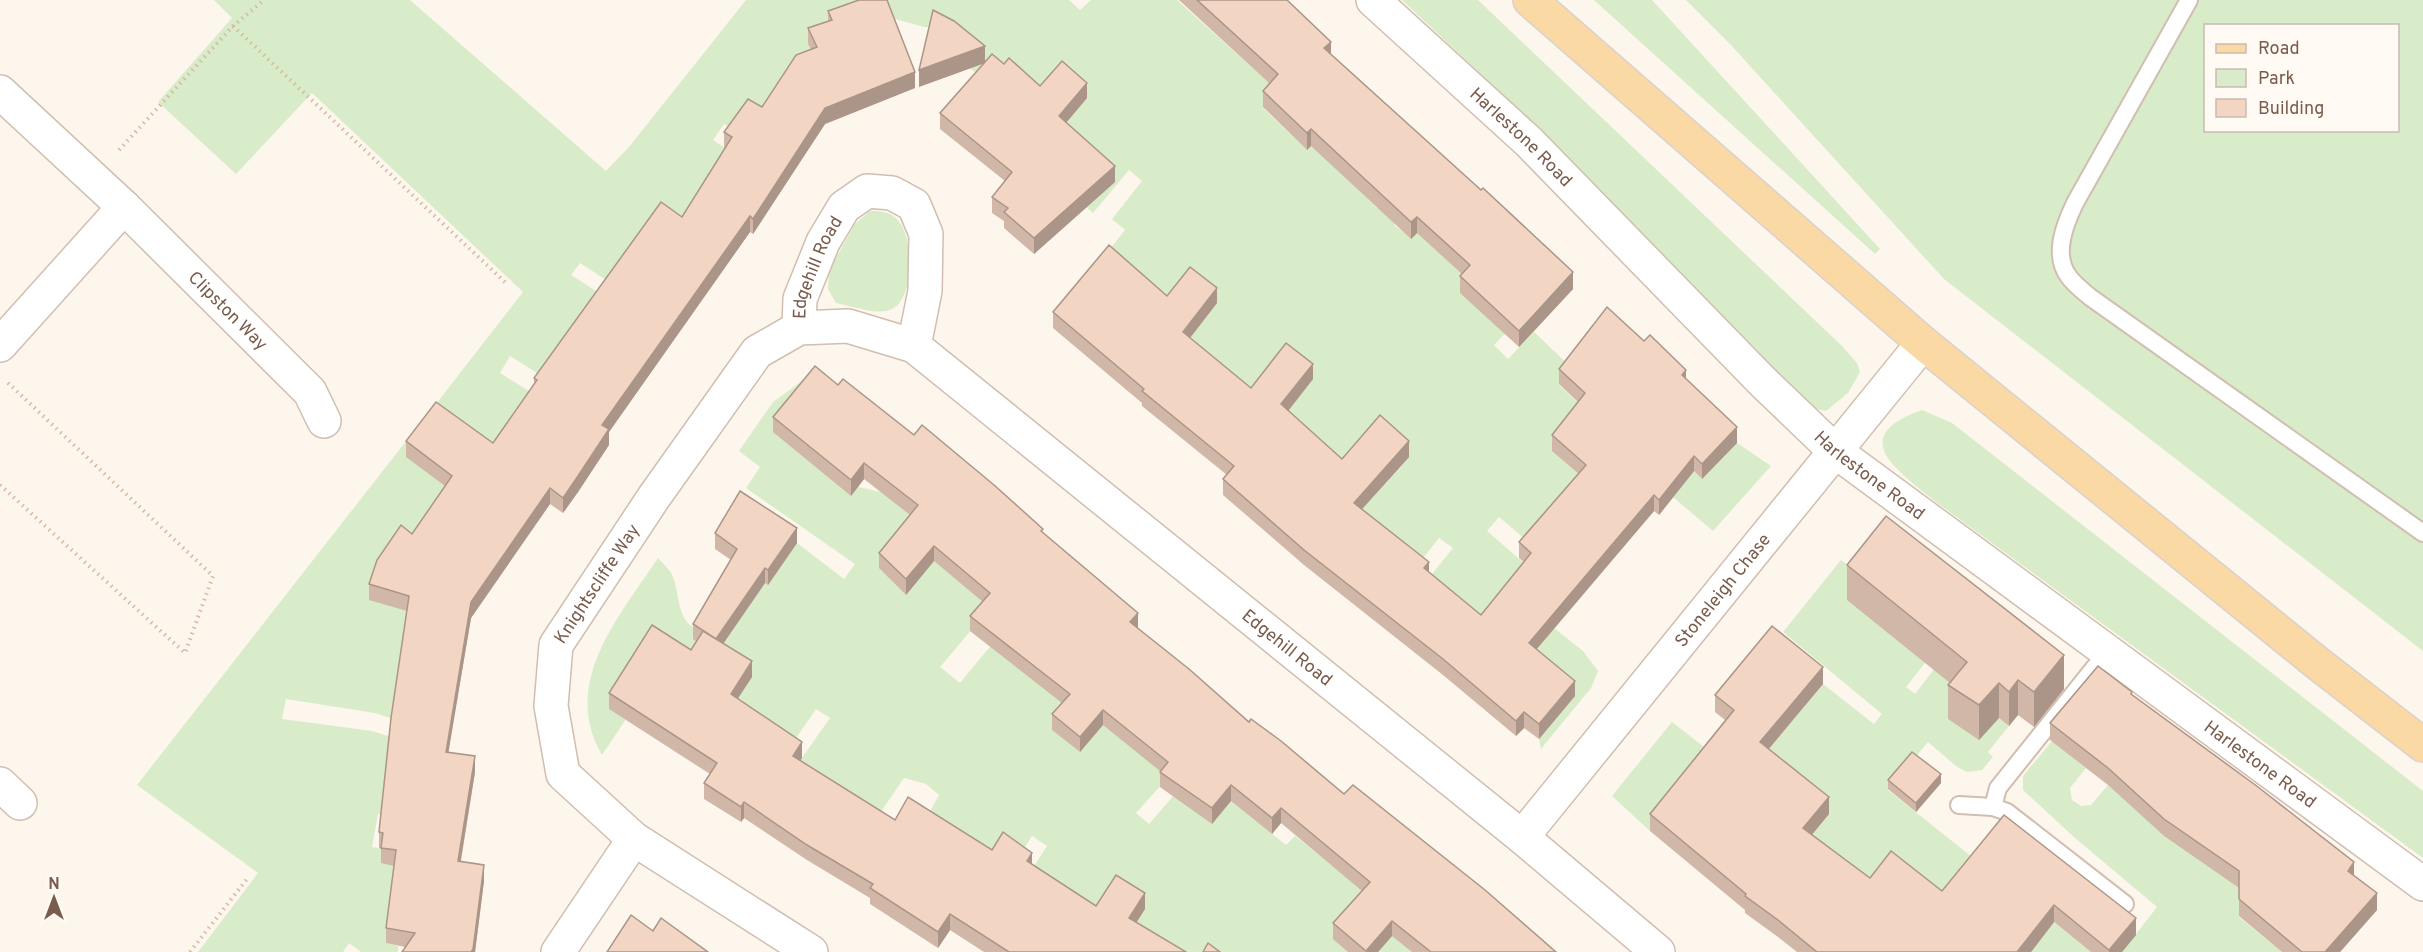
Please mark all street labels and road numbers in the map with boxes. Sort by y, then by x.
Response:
street label: Harlestone Road [1464,84,1577,193]
street label: Edgehill Road [789,212,849,320]
street label: Clipston Way [182,267,272,356]
street label: Harlestone Road [1808,427,1929,526]
street label: Knightscliffe Way [550,520,646,649]
street label: Stoneleigh Chase [1671,529,1777,653]
street label: Edgehill Road [1236,605,1336,692]
street label: Harlestone Road [2199,716,2320,814]

